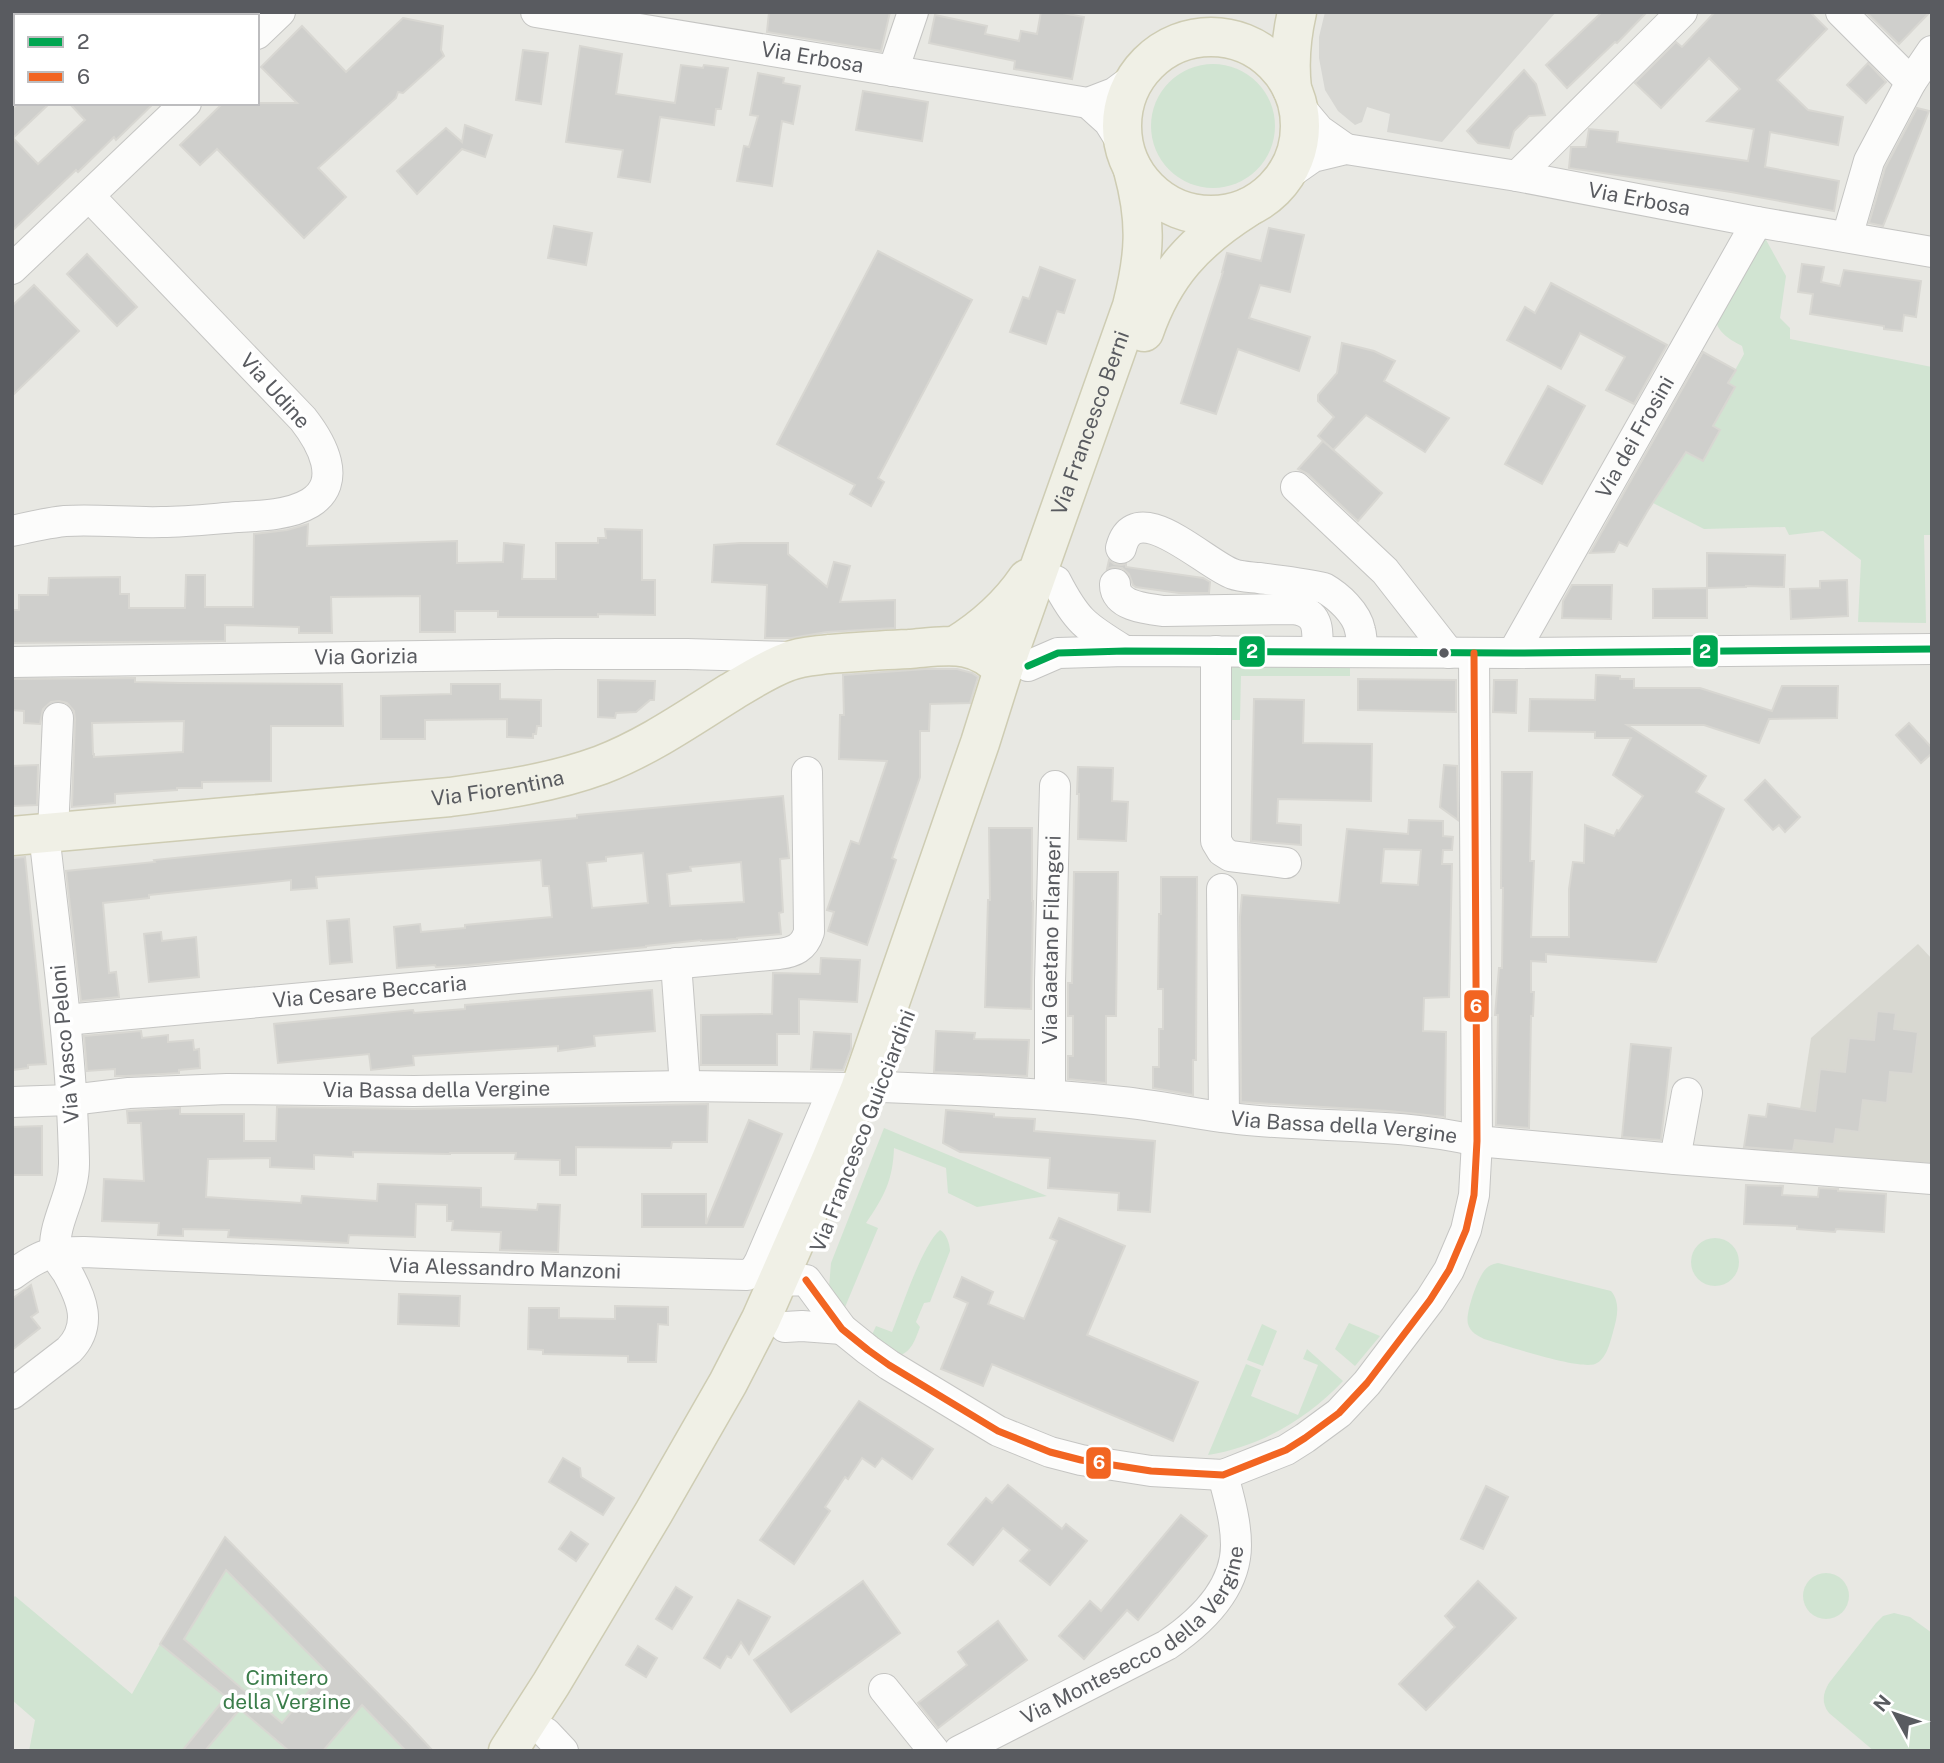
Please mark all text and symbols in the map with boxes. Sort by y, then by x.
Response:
legend [14,14,259,105]
text: 2 [77,29,90,54]
street label: Via Erbosa [759,36,866,78]
text: 6 [77,64,90,89]
street label: Via Erbosa [1586,177,1692,221]
street label: Via Francesco Berni [1046,327,1134,518]
street label: Via Udine [235,348,316,433]
street label: Via dei Frosini [1590,372,1679,502]
line badge: 2 [1692,634,1719,668]
line badge: 2 [1238,635,1266,668]
text: 2 [1246,640,1258,662]
text: 2 [1699,640,1711,662]
street label: Via Gorizia [314,643,418,670]
unlabelled marker [1437,646,1451,660]
street label: Via Fiorentina [430,764,567,811]
street label: Via Gaetano Filangeri [1037,835,1066,1045]
street label: Via Vasco Peloni [45,964,84,1124]
street label: Via Cesare Beccaria [271,970,468,1013]
line badge: 6 [1463,989,1490,1023]
text: 6 [1470,995,1482,1017]
street label: Via Francesco Guicciardini [805,1006,920,1256]
street label: Via Bassa della Vergine [322,1075,551,1103]
street label: Via Bassa della Vergine [1229,1105,1460,1149]
street label: Via Alessandro Manzoni [388,1252,622,1284]
line badge: 6 [1085,1446,1112,1480]
text: 6 [1093,1451,1105,1473]
street label: Via Montesecco della Vergine [1016,1545,1248,1729]
park label: Cimitero della Vergine [223,1665,351,1714]
north arrow [1860,1679,1930,1749]
text: N [1869,1690,1895,1716]

